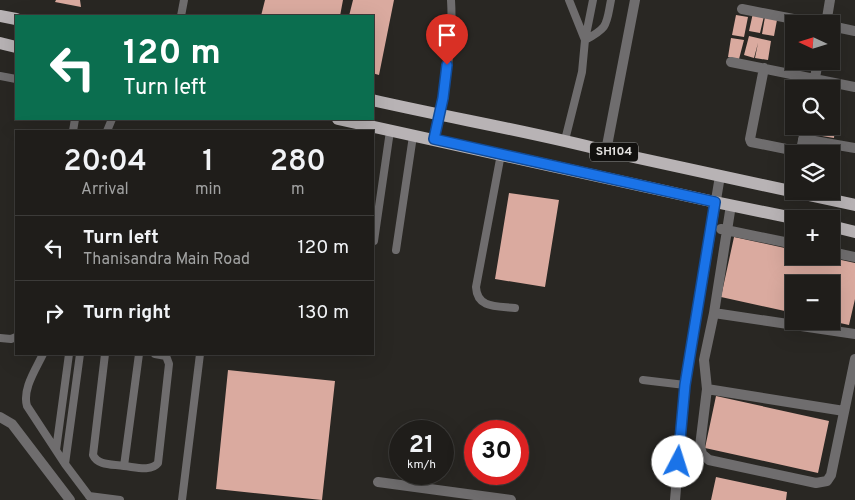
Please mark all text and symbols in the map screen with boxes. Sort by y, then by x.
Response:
pin [426,14,468,65]
north arrow [785,15,840,70]
map controls [785,15,840,330]
icon: arrive [433,21,461,49]
text: 120 m [123,32,221,76]
icon: left [40,35,105,100]
text: Turn left [123,75,206,102]
button: search [785,80,840,135]
road number: SH104 [590,142,638,162]
text: 20:04 [63,144,147,181]
text: 1 [202,144,214,181]
text: 280 [270,144,326,181]
button: layers [785,145,840,200]
text: Arrival [81,180,129,200]
text: min [195,180,222,200]
text: m [291,180,305,200]
button: + [785,210,840,265]
text: Turn left [83,226,159,250]
icon: left [40,234,68,262]
text: 120 m [298,236,349,260]
text: Thanisandra Main Road [83,250,250,270]
button: − [785,275,840,330]
icon: right [40,299,68,327]
text: Turn right [83,301,171,325]
text: 130 m [298,301,349,325]
speed limit sign: 30 [464,420,529,485]
text: 21 [409,430,434,462]
position arrow [651,435,703,487]
text: km/h [407,457,436,473]

